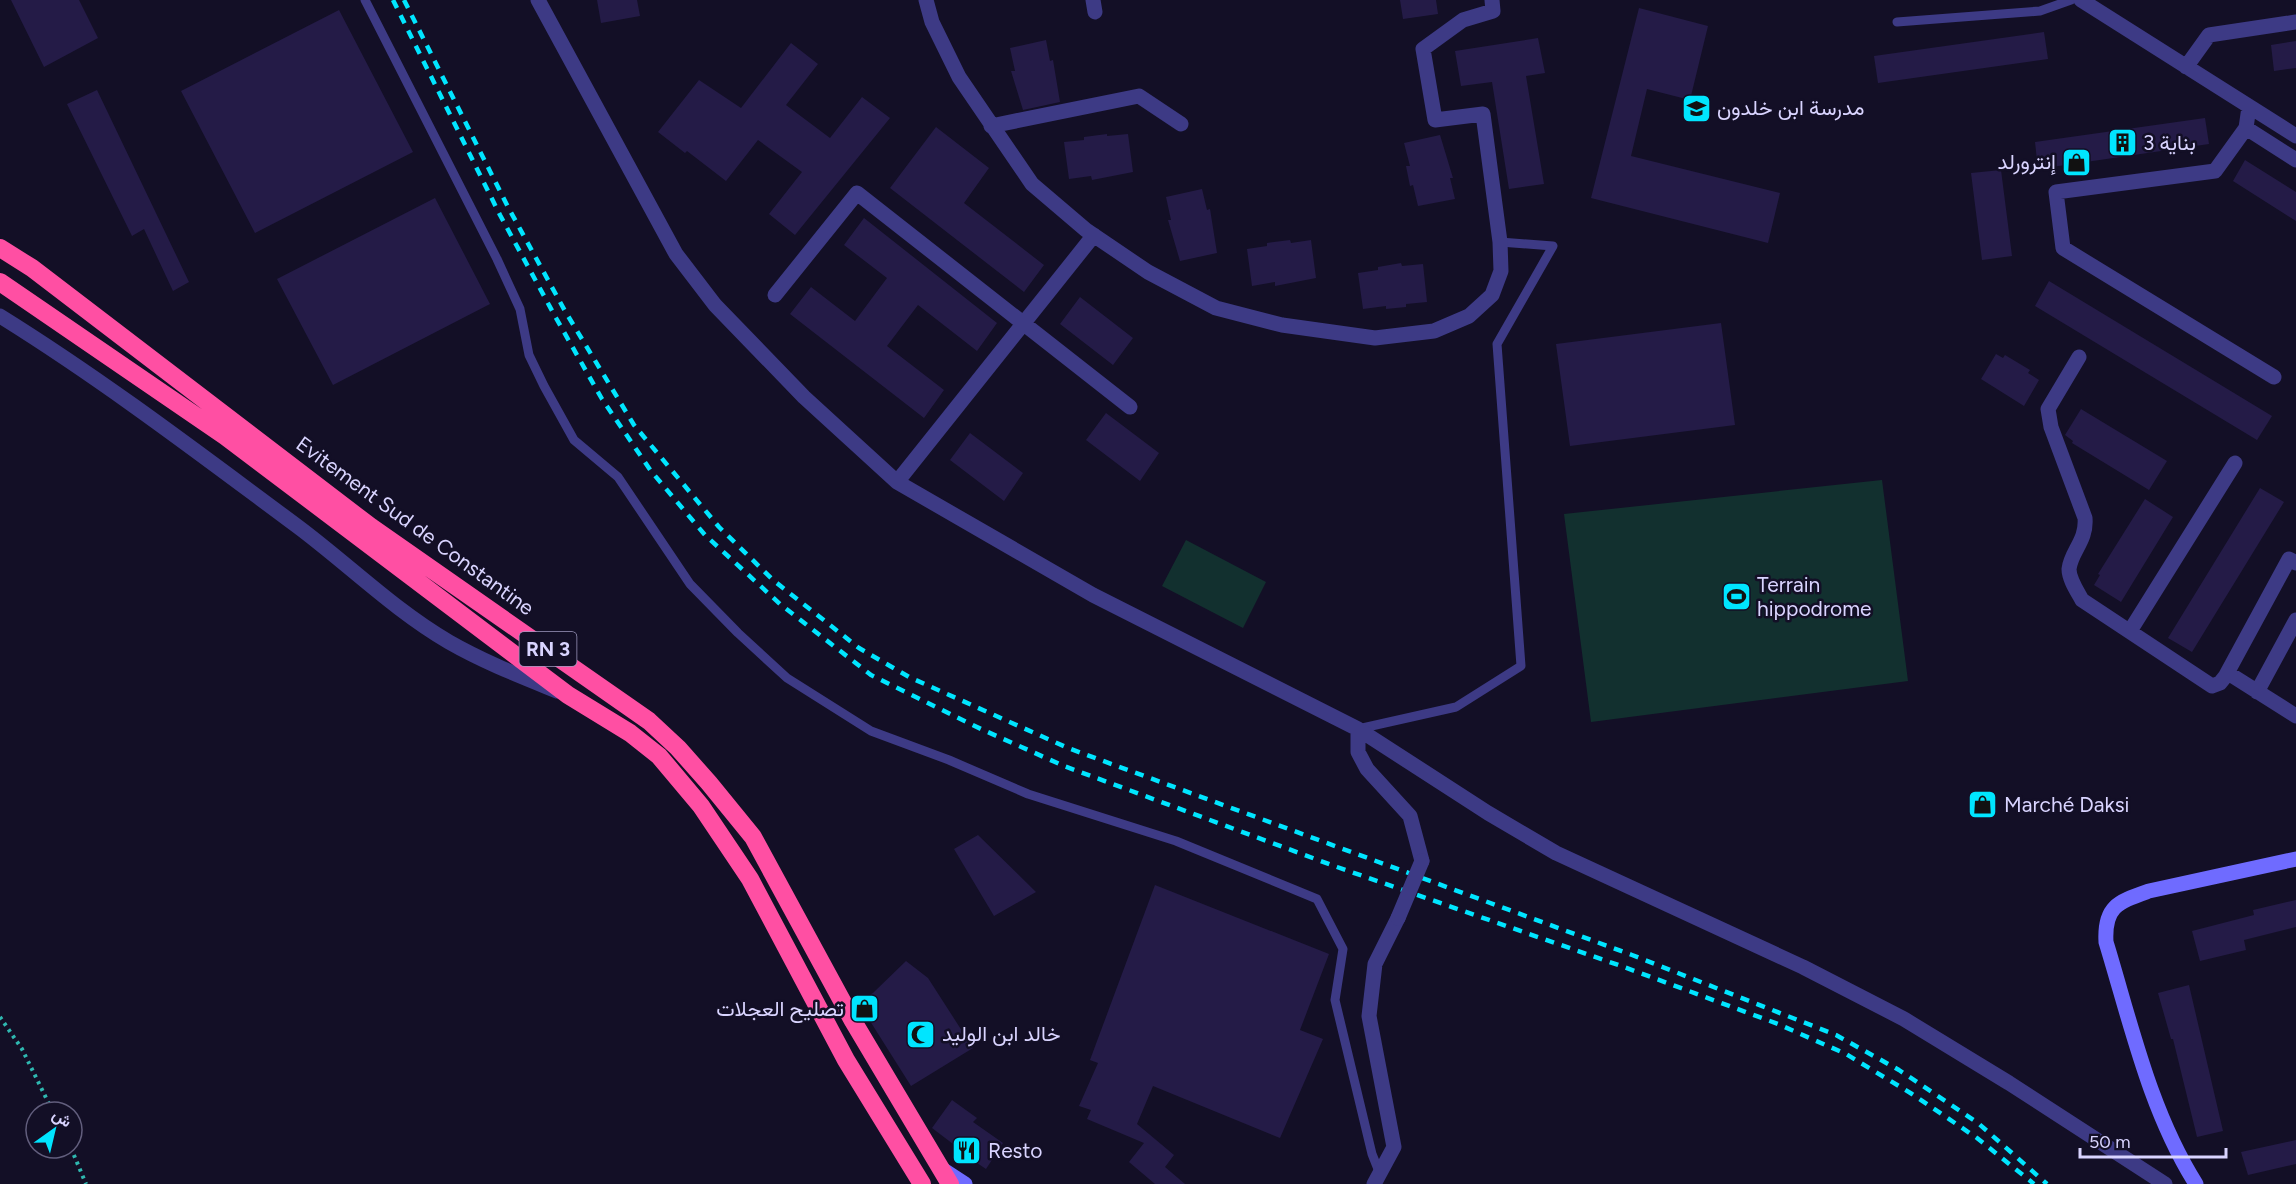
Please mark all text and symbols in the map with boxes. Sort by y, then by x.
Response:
school or university icon: مدرسة ابن خلدون [1680,92,1712,124]
place label: مدرسة ابن خلدون [1717,95,1864,121]
building icon: بناية 3 [2106,127,2138,159]
place label: بناية 3 [2143,130,2196,155]
shop icon: إنترورلد [2061,146,2093,178]
place label: إنترورلد [1998,149,2056,176]
street label: Evitement Sud de Constantine [291,431,539,620]
place label: Terrain hippodrome [1757,572,1872,621]
sports icon: Terrain hippodrome [1720,581,1752,613]
road number: RN 3 [520,632,576,666]
shop icon: Marché Daksi [1967,789,1999,821]
place label: Marché Daksi [2004,792,2129,817]
shop icon: تصليح العجلات [849,993,881,1025]
place label: تصليح العجلات [716,996,844,1023]
mosque icon: خالد ابن الوليد [905,1018,937,1050]
place label: خالد ابن الوليد [942,1021,1060,1047]
north arrow [24,1100,84,1160]
text: ش [49,1105,75,1131]
scale bar [2080,1121,2226,1159]
text: 50 m [2089,1131,2131,1153]
restaurant icon: Resto [951,1135,983,1167]
place label: Resto [988,1138,1042,1163]

